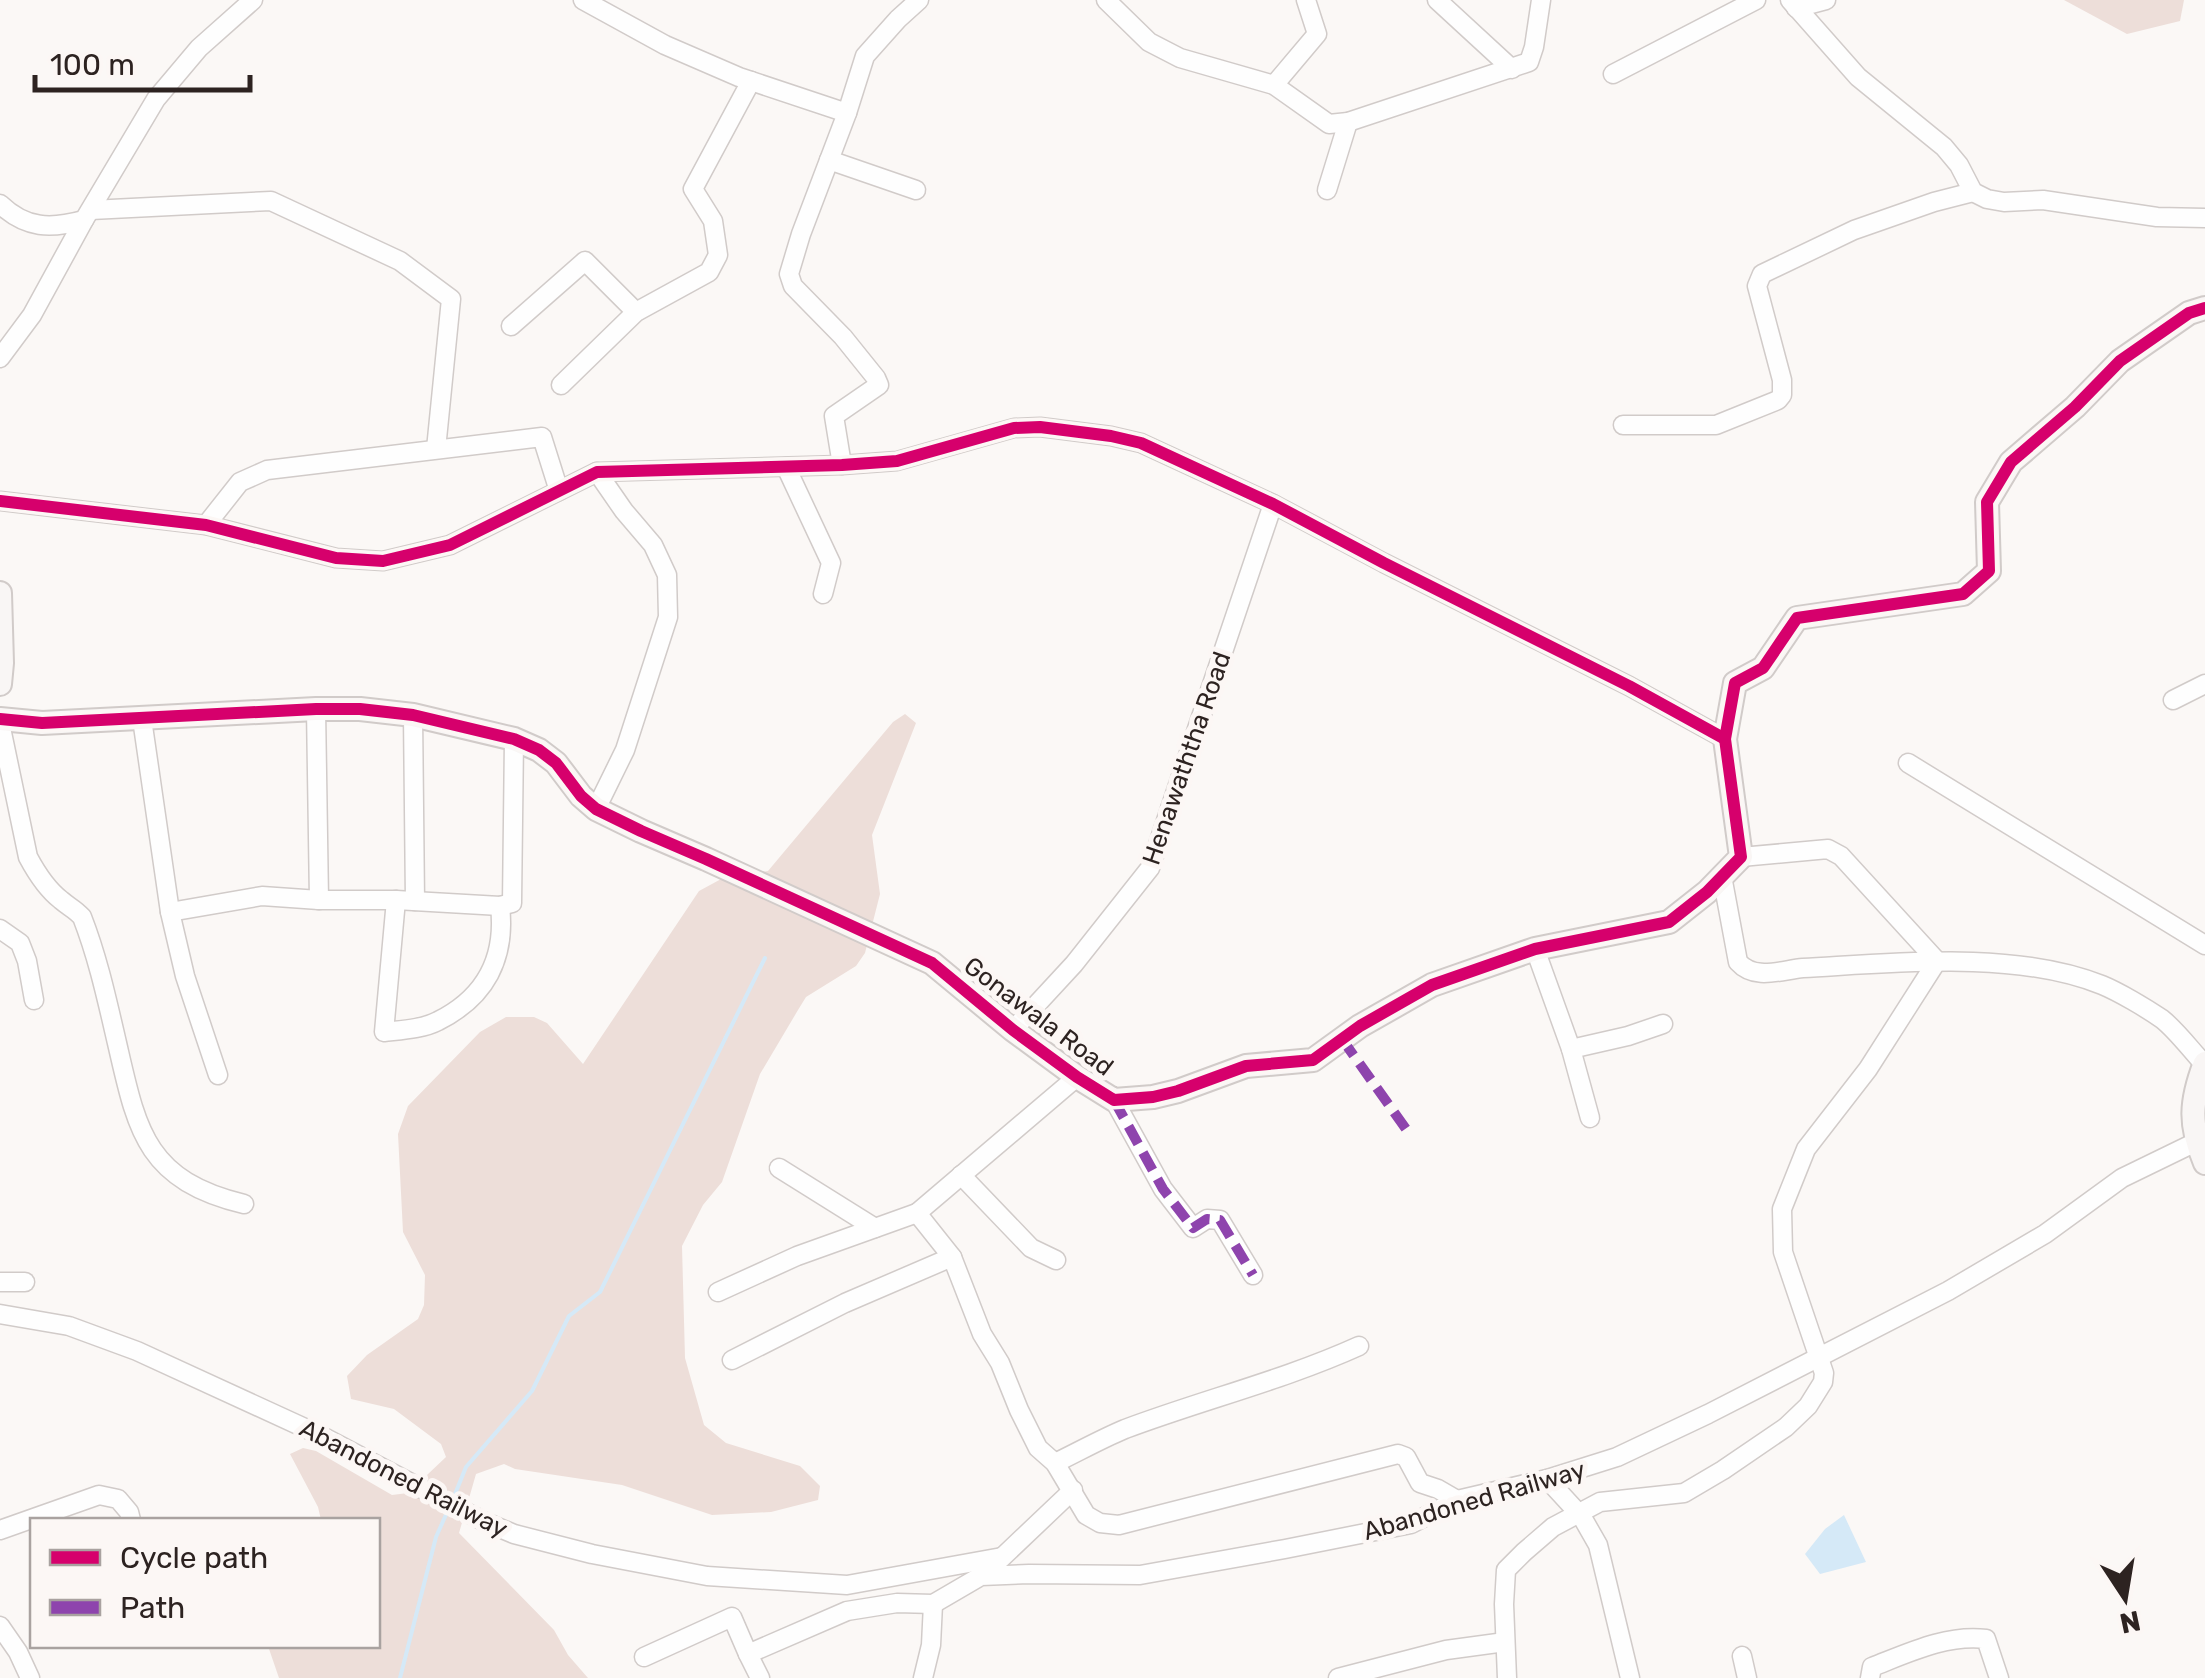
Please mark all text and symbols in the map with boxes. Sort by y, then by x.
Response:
scale bar [35,30,250,92]
text: 100 m [50,47,135,83]
street label: Henawaththa Road [1136,648,1236,868]
street label: Gonawala Road [958,951,1119,1082]
street label: Abandoned Railway [295,1413,513,1543]
street label: Abandoned Railway [1360,1455,1588,1546]
legend [30,1518,380,1648]
text: Cycle path [120,1540,268,1576]
north arrow [2075,1548,2175,1648]
text: Path [120,1590,185,1626]
text: N [2117,1604,2143,1640]

